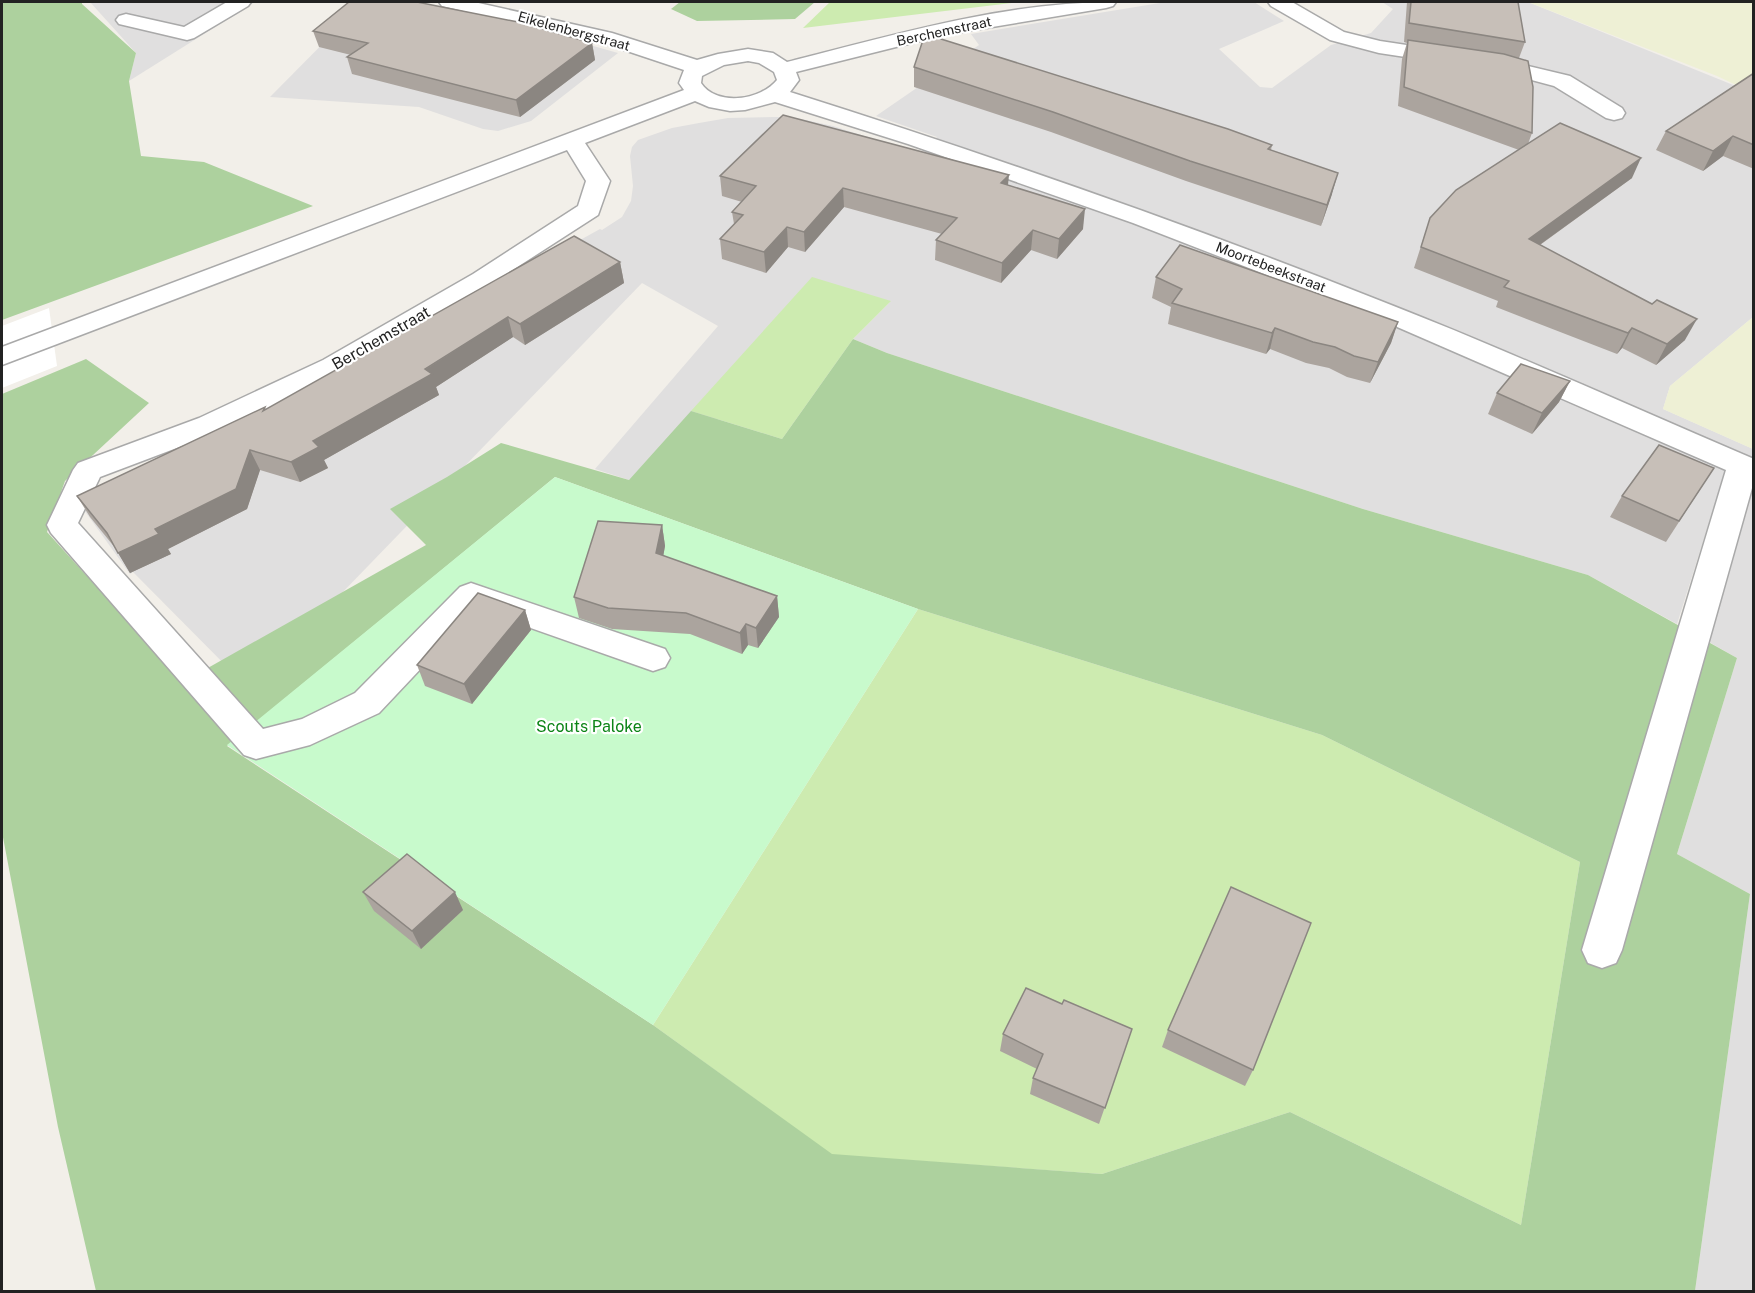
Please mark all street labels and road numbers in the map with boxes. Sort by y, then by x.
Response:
street label: Eikelenbergstraat [516,8,632,54]
street label: Berchemstraat [895,13,993,49]
street label: Moortebeekstraat [1214,239,1328,295]
street label: Berchemstraat [329,302,433,374]

